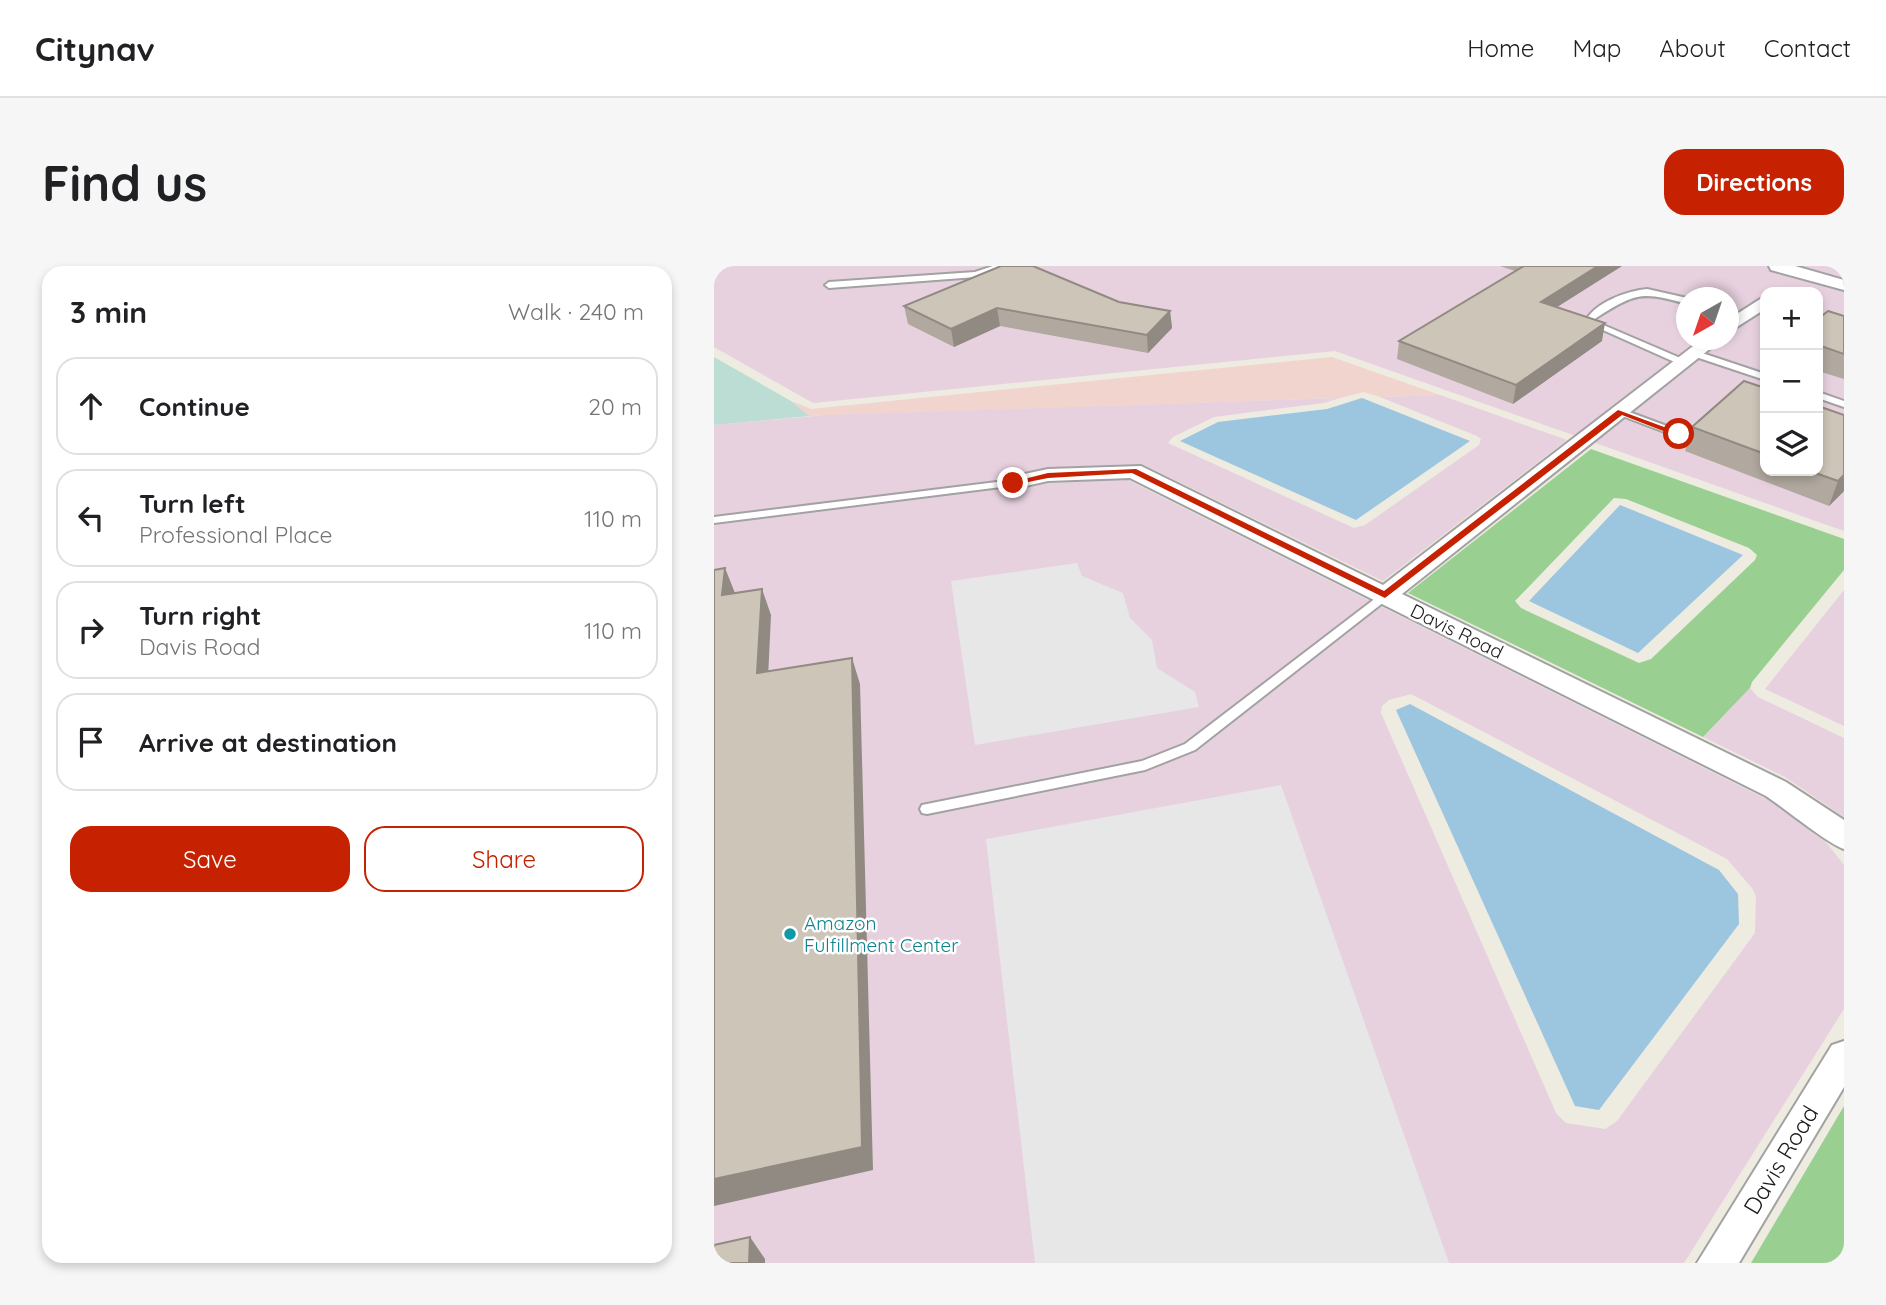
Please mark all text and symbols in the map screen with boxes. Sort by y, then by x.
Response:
text: Citynav [35,28,155,69]
text: Home [1467,33,1534,63]
text: Map [1572,33,1621,63]
text: About [1659,33,1726,63]
text: Contact [1764,33,1851,63]
button: Directions [1664,149,1844,215]
text: Find us [42,152,207,213]
north arrow [1676,287,1739,350]
map controls [1760,287,1823,476]
button: + [1760,287,1823,350]
text: 3 min [70,293,147,331]
text: Walk · 240 m [508,297,644,326]
button: − [1760,350,1823,413]
icon: ahead [72,387,110,425]
text: Continue [139,390,250,423]
text: 20 m [588,392,642,421]
button: layers [1760,413,1823,476]
route start [1663,418,1694,449]
route end [997,467,1028,498]
text: Turn left [139,487,246,520]
icon: left [72,499,110,537]
text: 110 m [584,504,642,533]
text: Professional Place [139,520,332,549]
street label: Davis Road [1407,598,1507,664]
text: Turn right [139,599,261,632]
icon: right [72,611,110,649]
text: 110 m [584,616,642,645]
text: Davis Road [139,632,260,661]
icon: arrive [72,723,110,761]
text: Arrive at destination [139,726,397,759]
button: Save [70,826,350,892]
button: Share [364,826,644,892]
place label: Amazon Fulfillment Center [804,911,959,957]
marker: Amazon Fulfillment Center [782,926,798,942]
street label: Davis Road [1737,1100,1824,1219]

